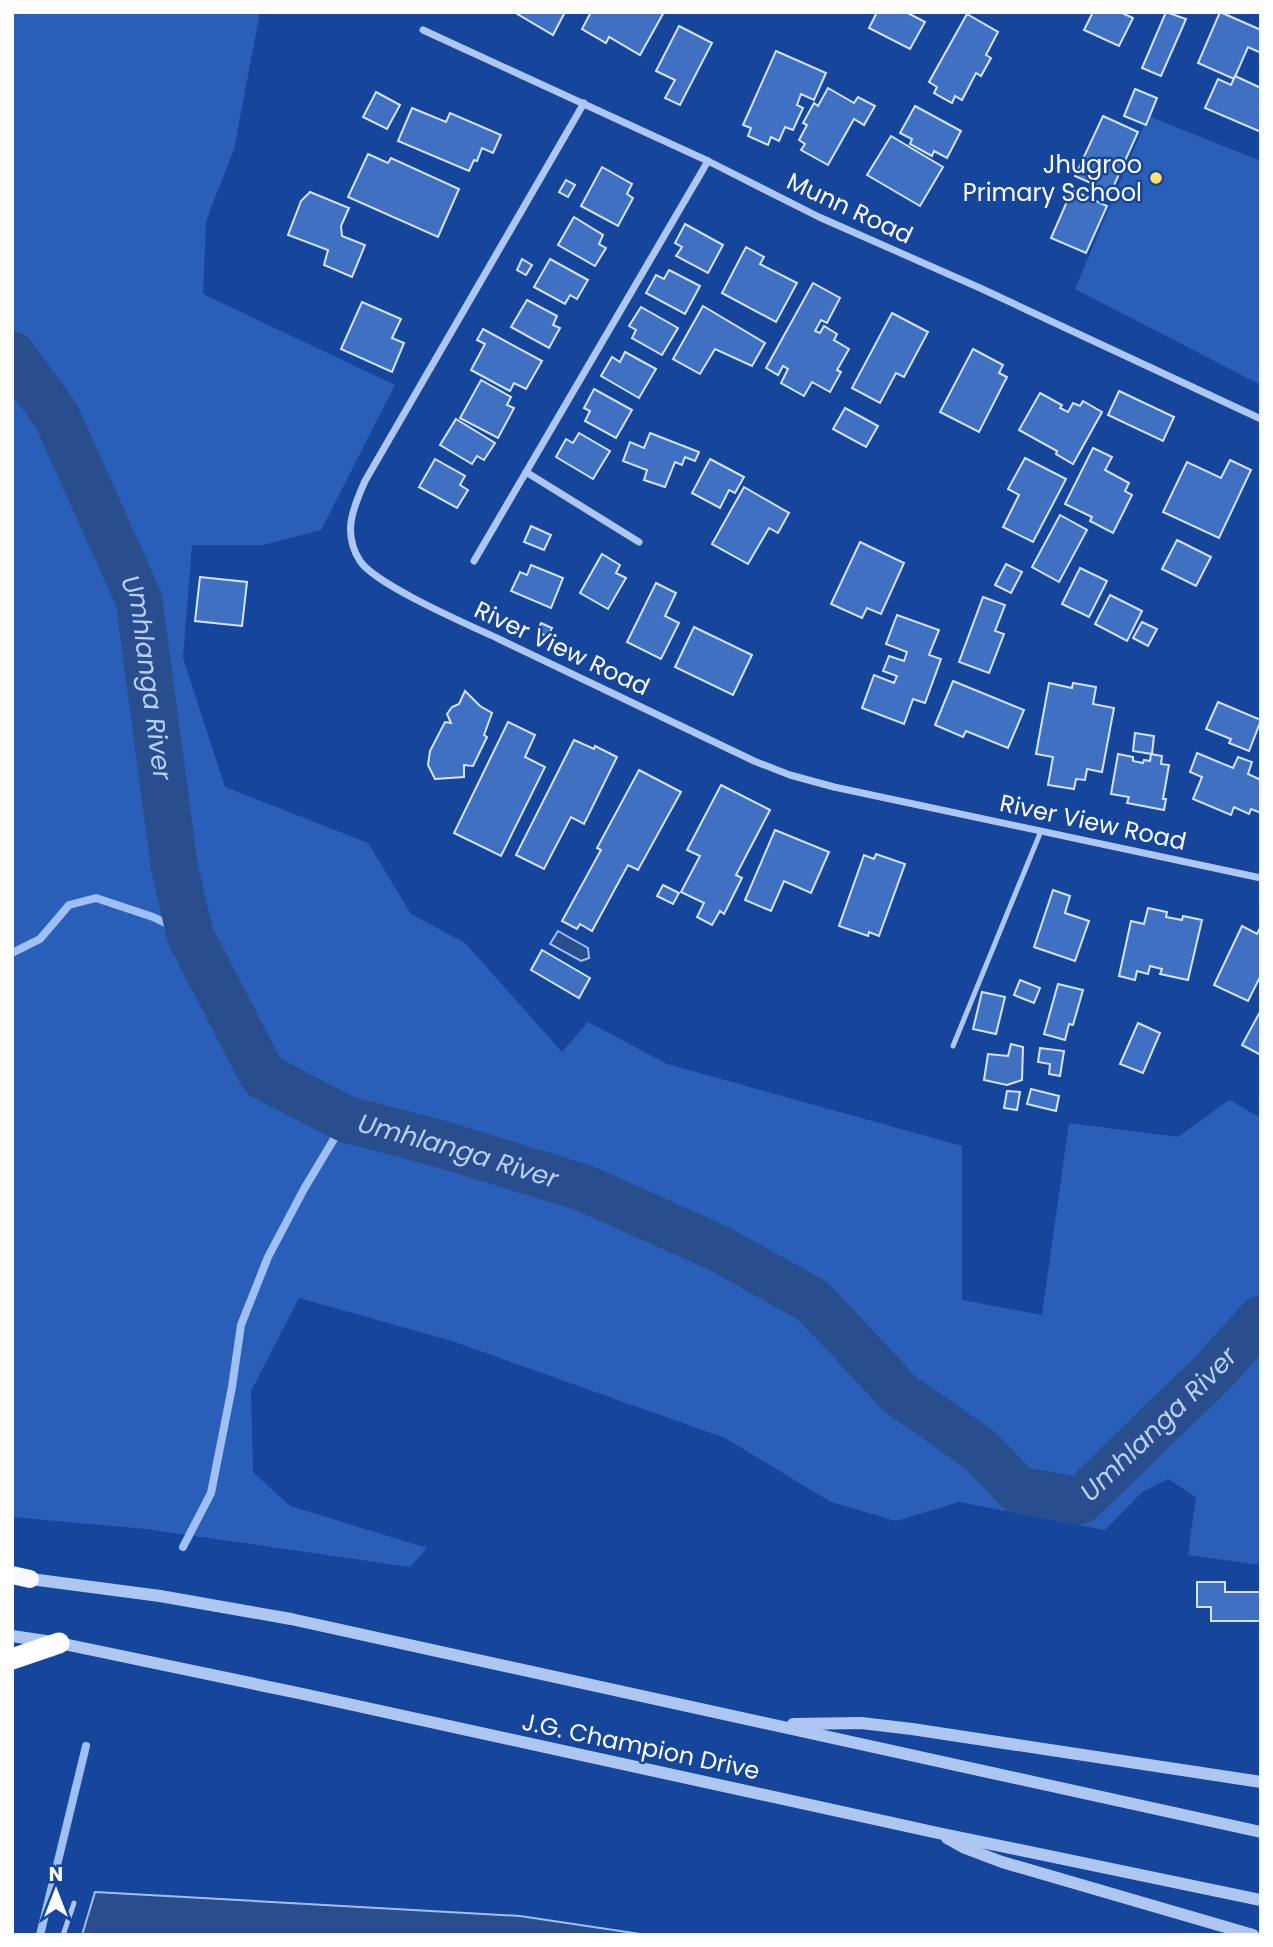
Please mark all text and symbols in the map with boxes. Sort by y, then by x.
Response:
place label: Jhugroo Primary School [963,148,1142,209]
street label: Munn Road [782,164,918,252]
marker: Jhugroo Primary School [1148,170,1164,186]
water label: Umhlanga River [112,569,181,783]
street label: River View Road [469,593,655,703]
street label: River View Road [997,786,1189,858]
water label: Umhlanga River [354,1105,564,1197]
water label: Umhlanga River [1072,1338,1246,1510]
street label: J.G. Champion Drive [519,1705,763,1787]
north arrow [21,1856,91,1926]
text: N [49,1861,63,1888]

